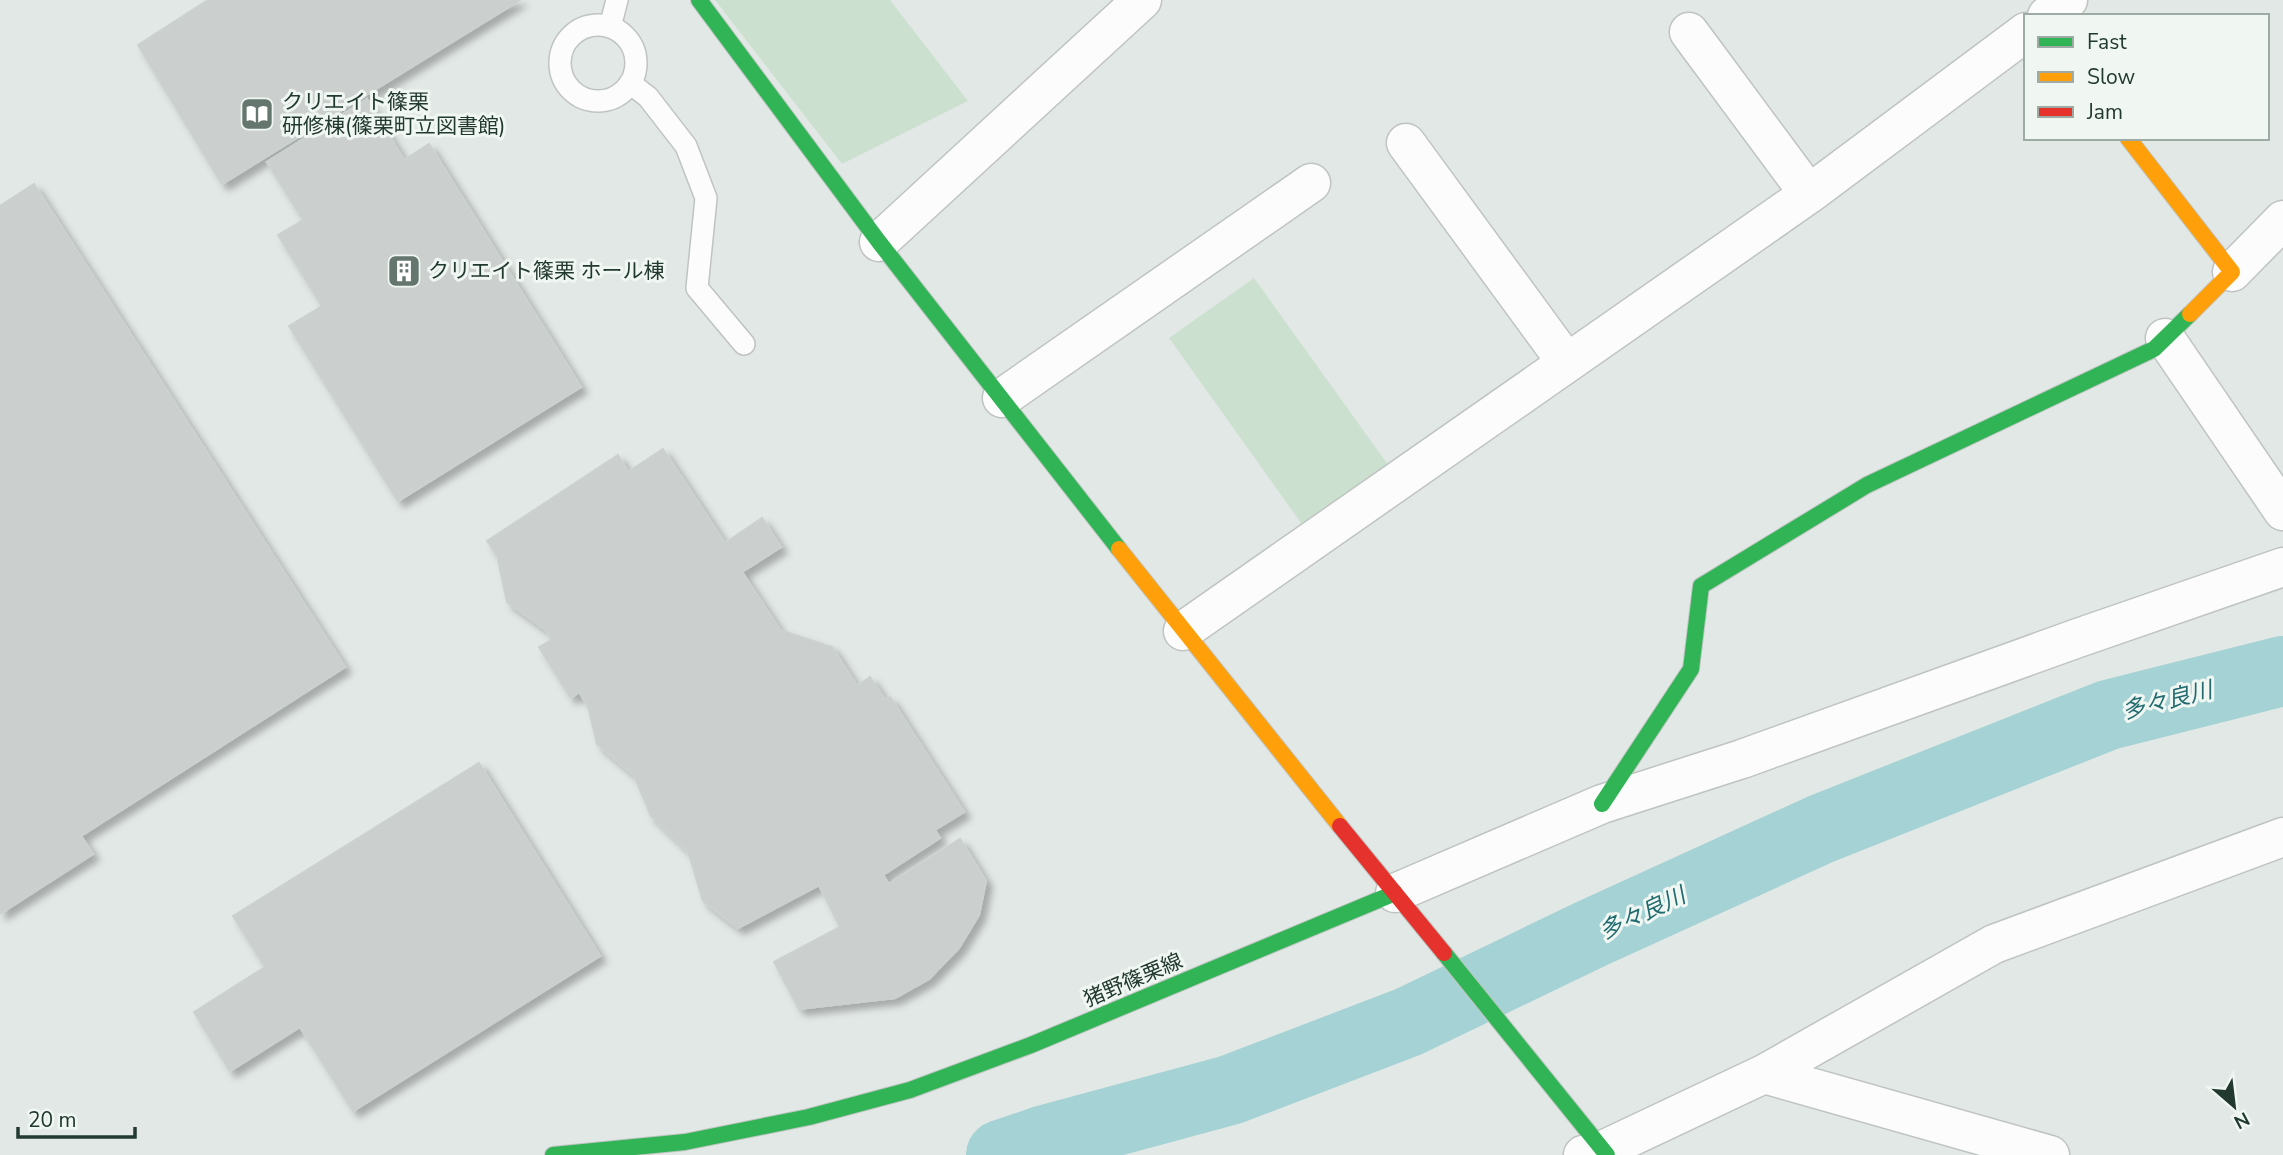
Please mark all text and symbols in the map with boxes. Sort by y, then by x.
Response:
legend [2024,14,2269,140]
text: Fast [2087,28,2127,56]
text: Slow [2087,63,2136,91]
place label: クリエイト篠栗 研修棟(篠栗町立図書館) [282,88,505,140]
library icon: クリエイト篠栗 研修棟(篠栗町立図書館) [238,95,276,133]
text: Jam [2086,98,2123,126]
building icon: クリエイト篠栗 ホール棟 [385,252,423,290]
place label: クリエイト篠栗 ホール棟 [428,257,664,285]
water label: 多々良川 [2119,674,2218,727]
water label: 多々良川 [1594,879,1693,947]
street label: 猪野篠栗線 [1079,947,1187,1013]
north arrow [2199,1071,2269,1141]
scale bar [18,1096,135,1140]
text: N [2229,1105,2254,1135]
text: 20 m [28,1106,77,1134]

